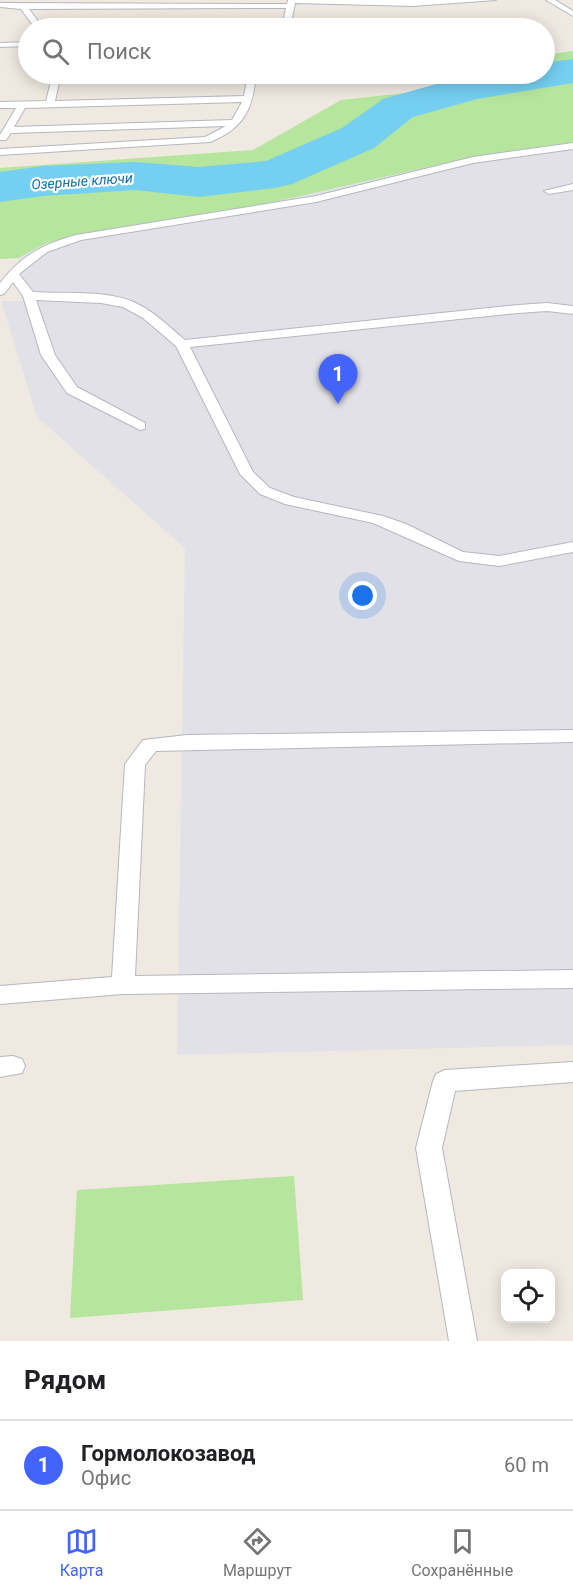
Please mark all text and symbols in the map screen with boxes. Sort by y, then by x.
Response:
search box [18,18,555,84]
icon: search [39,35,72,68]
text: Поиск [87,39,151,64]
water label: Озерные ключи [31,169,133,193]
pin: 1 [318,354,358,404]
your location [348,581,377,610]
map controls [501,1269,555,1323]
button: locate [501,1269,555,1323]
text: Рядом [24,1365,106,1395]
text: Гормолокозавод [81,1441,255,1466]
text: 1 [38,1453,49,1477]
text: 60 m [504,1453,549,1477]
text: Офис [81,1466,131,1490]
tab: Карта [60,1525,103,1580]
tab: Маршрут [223,1525,292,1580]
tab: Сохранённые [411,1525,513,1580]

